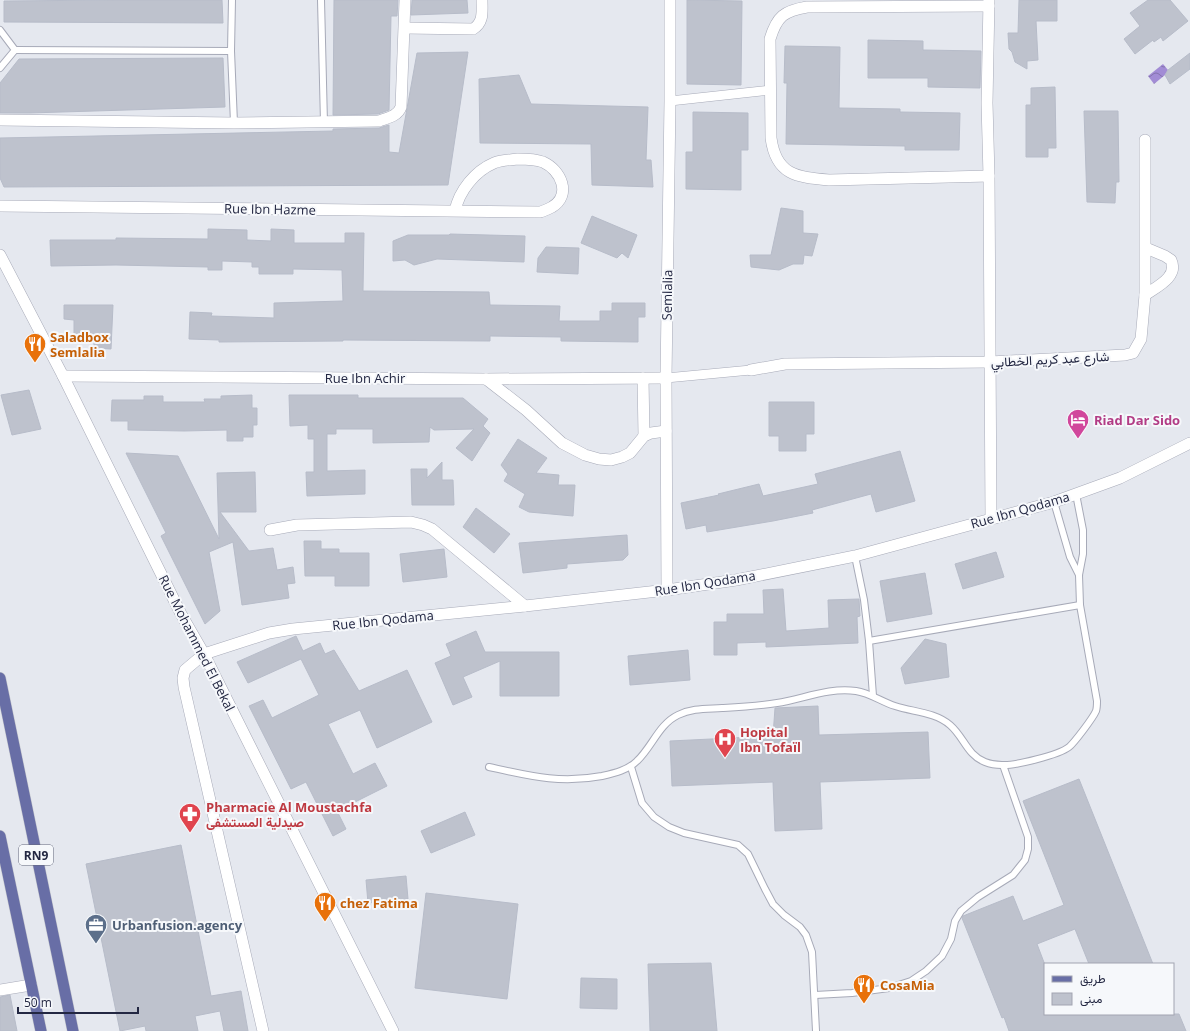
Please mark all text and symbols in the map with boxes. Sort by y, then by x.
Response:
street label: Rue Ibn Hazme [224,199,316,219]
street label: Semlalia [658,269,676,321]
place label: Saladbox Semlalia [50,328,109,361]
restaurant icon: Saladbox Semlalia [22,331,48,364]
street label: شارع عبد كريم الخطابي [990,347,1110,373]
street label: Rue Ibn Achir [325,369,406,387]
hotel icon: Riad Dar Sido [1065,407,1091,440]
place label: Riad Dar Sido [1094,411,1180,429]
street label: Rue Ibn Qodama [969,487,1071,533]
street label: Rue Ibn Qodama [653,566,757,600]
street label: Rue Mohammed El Bekal [155,572,239,714]
street label: Rue Ibn Qodama [331,606,435,634]
place label: Hopital Ibn Tofaïl [740,723,801,756]
hospital icon: Hopital Ibn Tofaïl [712,726,738,759]
place label: Pharmacie Al Moustachfa صيدلية المستشفى [206,798,372,831]
pharmacy icon: Pharmacie Al Moustachfa صيدلية المستشفى [177,801,203,834]
road number: RN9 [19,845,53,865]
restaurant icon: chez Fatima [312,890,338,923]
place label: chez Fatima [340,894,418,912]
office icon: Urbanfusion.agency [83,912,109,945]
place label: Urbanfusion.agency [112,916,243,934]
legend [1044,963,1174,1015]
text: طريق [1080,970,1106,987]
restaurant icon: CosaMia [851,972,877,1005]
place label: CosaMia [880,976,935,994]
scale bar [18,989,138,1015]
text: مبنى [1080,990,1102,1007]
text: 50 m [24,994,52,1011]

